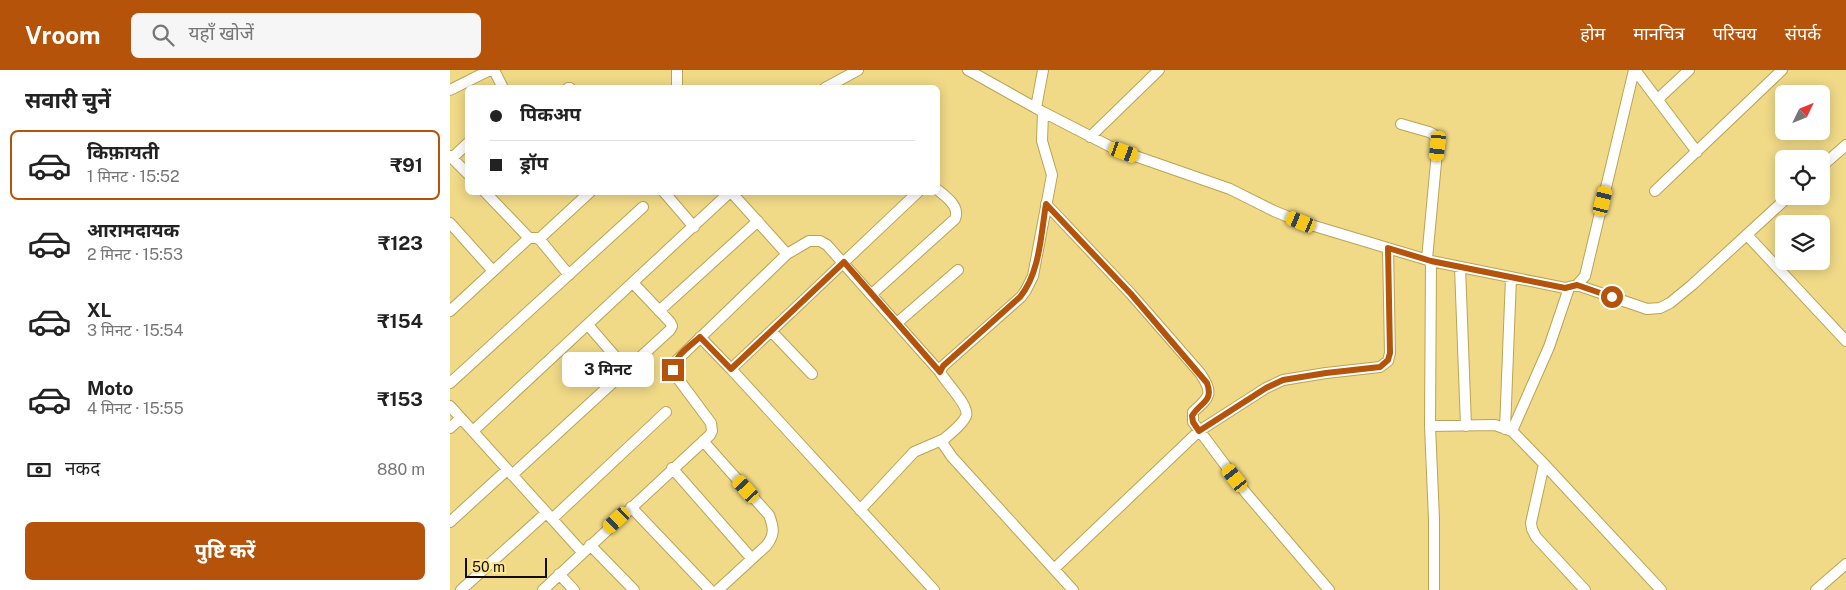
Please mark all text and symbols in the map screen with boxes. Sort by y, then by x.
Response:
search box [131,13,481,58]
text: Vroom [25,21,101,49]
icon: search [149,21,177,49]
text: यहाँ खोजें [189,22,254,44]
text: होम [1580,23,1605,44]
text: मानचित्र [1633,23,1685,44]
text: परिचय [1713,23,1757,44]
text: संपर्क [1785,23,1821,44]
north arrow [1775,85,1830,140]
map controls [1775,85,1830,270]
text: सवारी चुनें [25,87,111,113]
text: पिकअप [520,103,581,125]
car [1428,130,1447,162]
car [1107,140,1140,164]
text: किफ़ायती [87,141,159,163]
icon: car [27,143,72,188]
button: locate [1775,150,1830,205]
text: ड्रॉप [520,152,548,174]
text: ₹91 [390,154,423,176]
text: 1 मिनट · 15:52 [87,167,180,186]
car [1592,185,1613,217]
car [1284,209,1317,235]
button: layers [1775,215,1830,270]
text: आरामदायक [87,219,179,241]
icon: car [27,221,72,266]
text: ₹123 [378,232,423,254]
text: 2 मिनट · 15:53 [87,245,183,264]
route start [1601,286,1623,308]
icon: car [27,299,72,344]
text: XL [87,299,112,321]
text: ₹154 [377,310,423,332]
text: 3 मिनट · 15:54 [87,321,184,340]
callout: 3 मिनट [563,352,656,388]
route end [662,359,684,381]
text: 3 मिनट [584,360,632,379]
icon: car [27,377,72,422]
text: Moto [87,377,133,399]
text: ₹153 [377,388,423,410]
text: 4 मिनट · 15:55 [87,399,184,418]
icon: cash [25,456,53,484]
text: नकद [65,457,100,479]
text: 880 m [377,460,425,479]
car [1219,462,1250,494]
car [730,473,761,505]
car [600,504,633,536]
button: पुष्टि करें [25,522,425,580]
scale bar [465,555,548,578]
text: 50 m [472,559,505,575]

